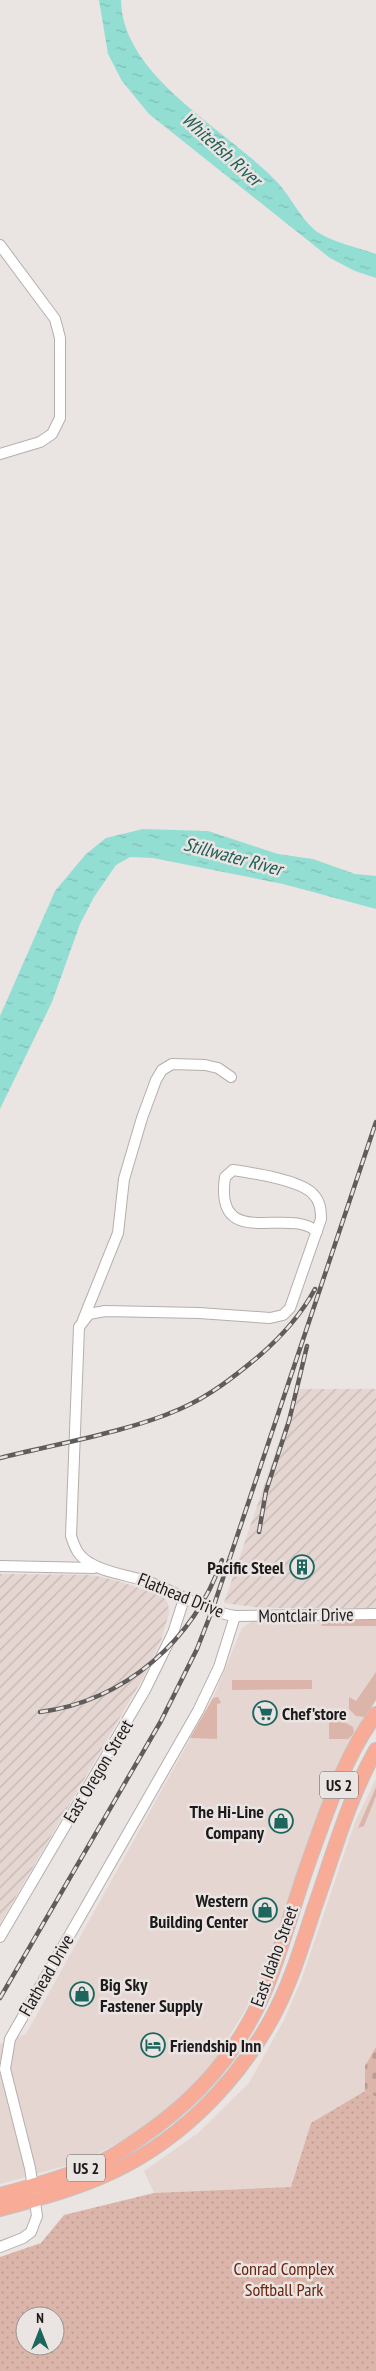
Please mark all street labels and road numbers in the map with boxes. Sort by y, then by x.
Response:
street label: Flathead Drive [135,1567,227,1623]
street label: Montclair Drive [258,1603,354,1627]
street label: East Oregon Street [58,1715,138,1827]
road number: US 2 [320,1772,358,1798]
street label: East Idaho Street [245,1902,303,2010]
street label: Flathead Drive [13,1930,79,2020]
road number: US 2 [67,2154,105,2182]

